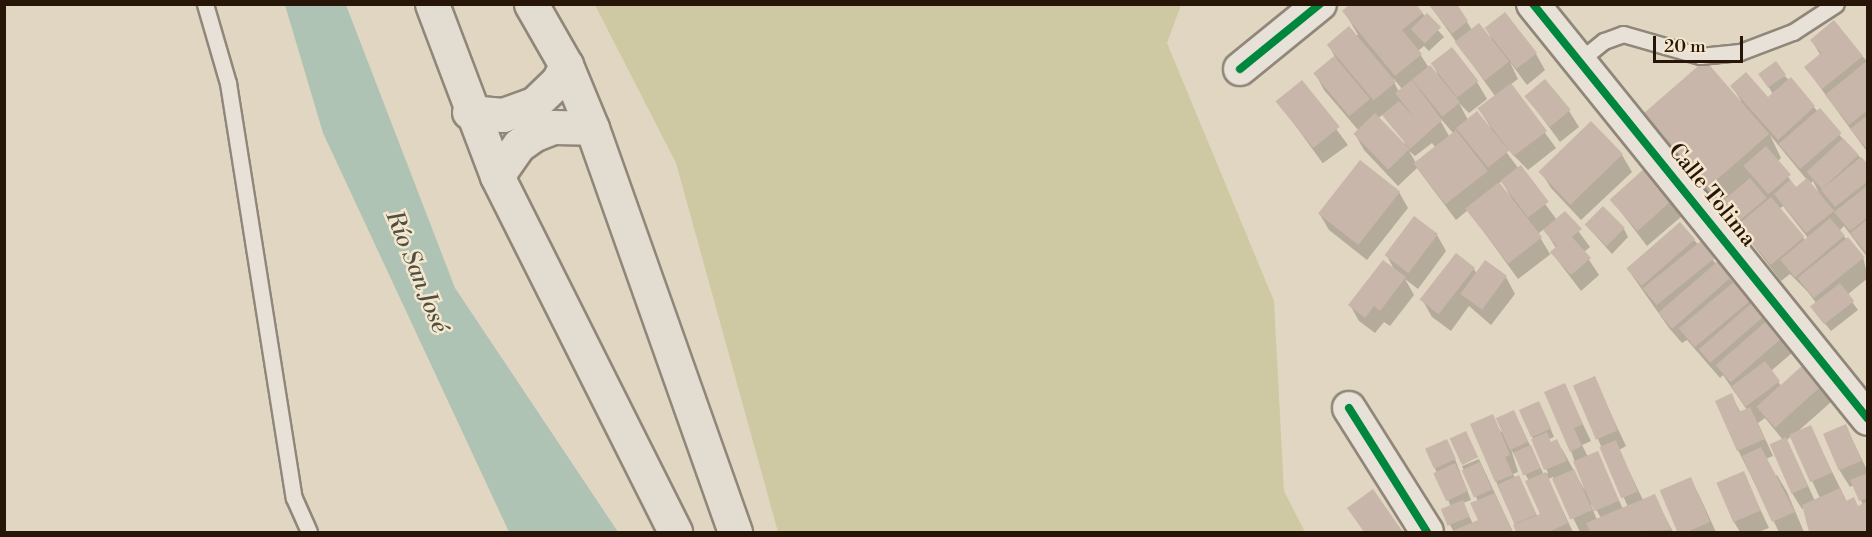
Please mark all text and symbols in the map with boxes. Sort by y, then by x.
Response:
scale bar [1656,24,1746,62]
text: 20 m [1664,35,1706,58]
street label: Calle Tolima [1662,138,1762,252]
water label: Río San José [379,207,453,337]

